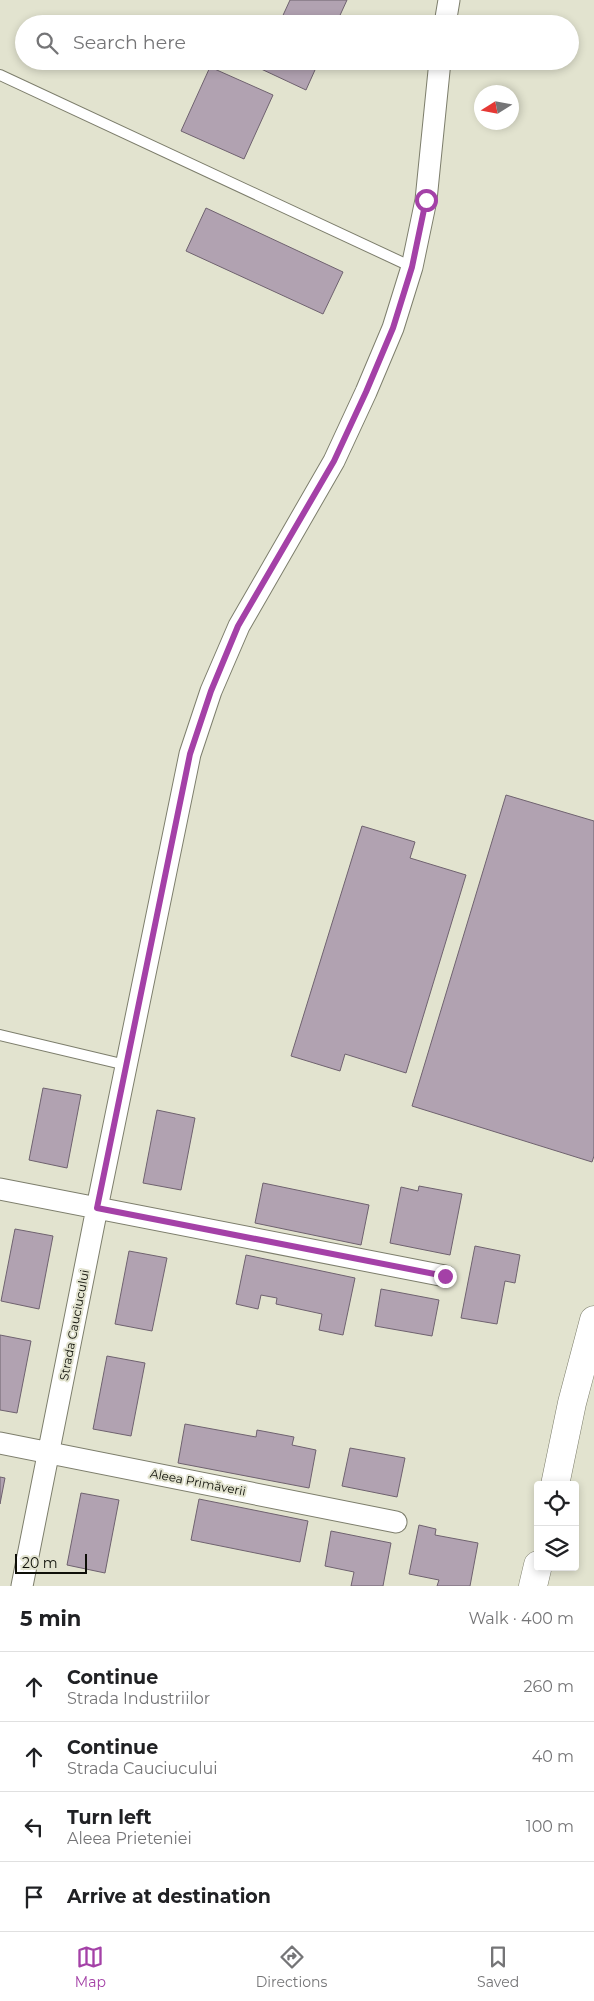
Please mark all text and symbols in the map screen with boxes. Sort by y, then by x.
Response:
search box [15,15,579,70]
icon: search [33,29,61,57]
text: Search here [73,31,186,54]
north arrow [474,85,519,130]
route start [415,189,438,212]
route end [434,1265,457,1288]
street label: Strada Cauciucului [56,1268,92,1382]
street label: Aleea Primăverii [149,1465,247,1499]
map controls [534,1481,579,1571]
button: locate [534,1481,579,1526]
button: layers [534,1526,579,1571]
scale bar [15,1551,88,1574]
text: 20 m [22,1554,58,1572]
text: 5 min [20,1606,81,1631]
text: Walk · 400 m [468,1609,574,1628]
text: Continue [67,1666,158,1689]
icon: ahead [20,1673,48,1701]
text: 260 m [523,1677,574,1696]
text: Strada Industriilor [67,1689,210,1708]
text: Continue [67,1736,158,1759]
icon: ahead [20,1743,48,1771]
text: 40 m [532,1747,574,1766]
text: Strada Cauciucului [67,1759,218,1778]
text: Turn left [67,1806,152,1829]
icon: left [20,1813,48,1841]
text: 100 m [526,1817,574,1836]
text: Aleea Prieteniei [67,1829,192,1848]
icon: arrive [20,1883,48,1911]
text: Arrive at destination [67,1885,271,1908]
tab: Map [75,1943,106,1991]
tab: Directions [256,1943,327,1991]
tab: Saved [477,1943,519,1991]

